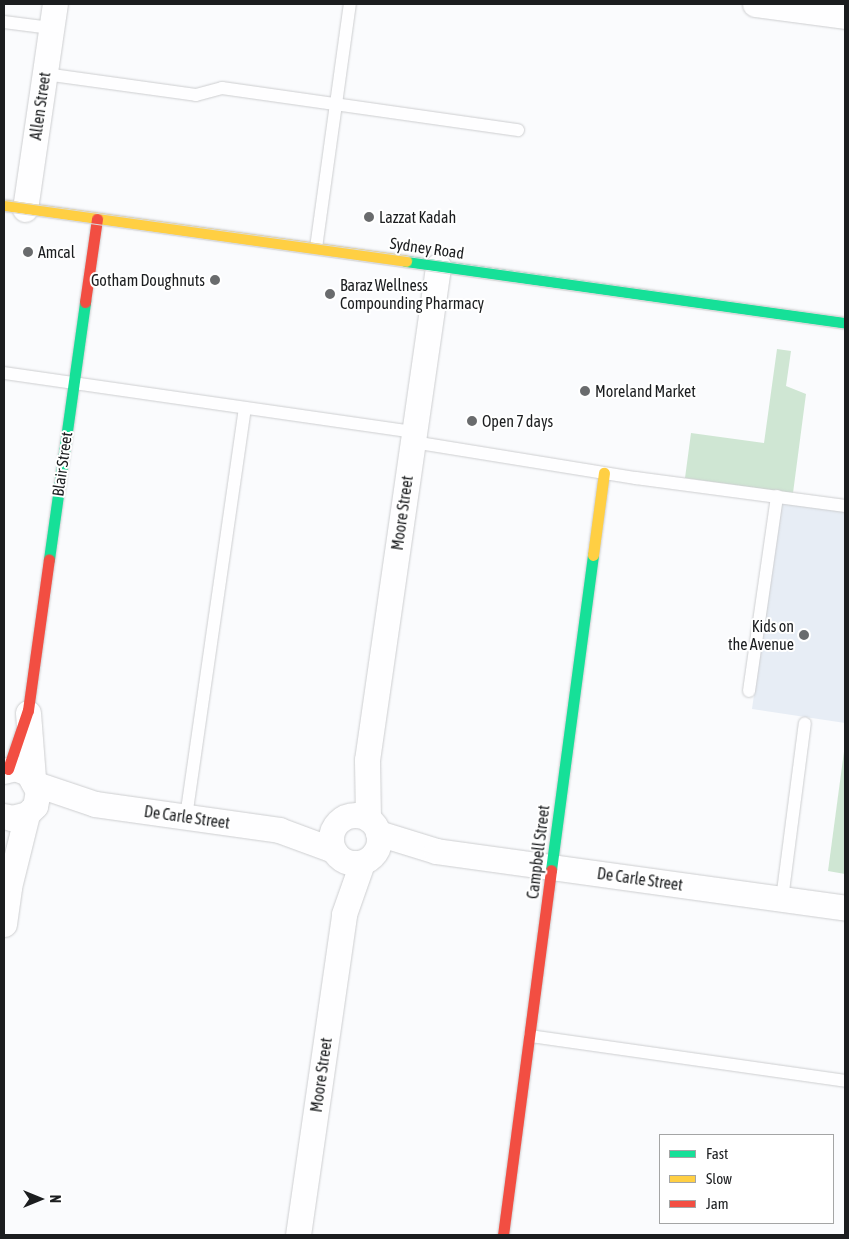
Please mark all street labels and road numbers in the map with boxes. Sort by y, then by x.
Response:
street label: Allen Street [26,71,54,141]
street label: Sydney Road [389,233,465,263]
street label: Blair Street [48,431,76,497]
street label: Moore Street [387,475,417,551]
street label: De Carle Street [143,801,231,833]
street label: Campbell Street [523,804,553,900]
street label: De Carle Street [596,863,684,895]
street label: Moore Street [306,1037,336,1113]

